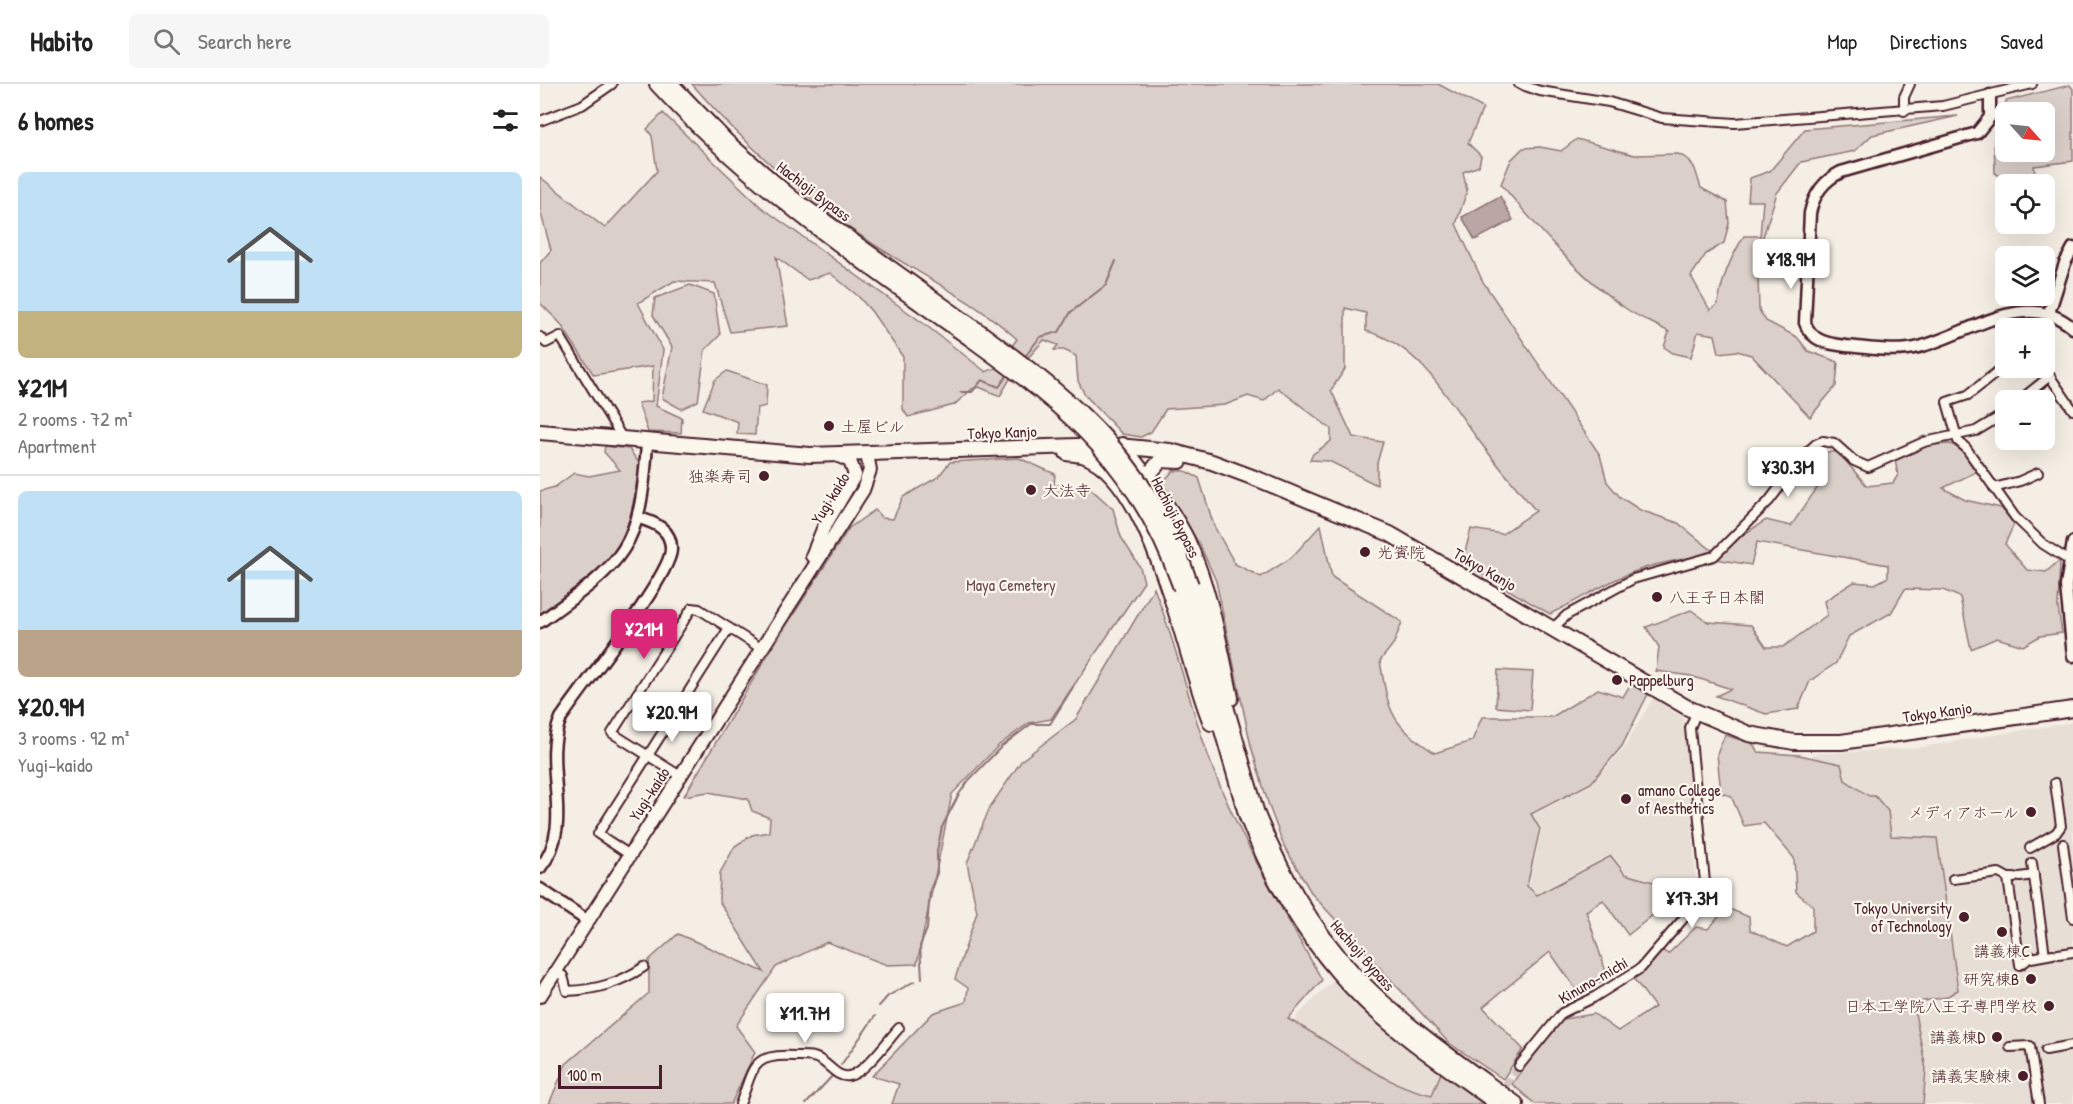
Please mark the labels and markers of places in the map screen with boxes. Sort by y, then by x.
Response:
pin: ¥18.9M [1742,239,1840,290]
place label: 土屋ビル [841,415,905,437]
marker: 土屋ビル [822,419,836,433]
pin: ¥30.3M [1739,447,1837,498]
place label: 独楽寿司 [688,465,752,487]
marker: 独楽寿司 [757,469,771,483]
place label: 大法寺 [1043,479,1091,501]
marker: 大法寺 [1024,483,1038,497]
place label: 光賓院 [1377,541,1425,563]
marker: 光賓院 [1358,545,1372,559]
place label: 八王子日本閣 [1669,586,1765,608]
marker: 八王子日本閣 [1650,590,1664,604]
pin: ¥21M [608,609,680,660]
place label: Pappelburg [1629,669,1694,691]
marker: Pappelburg [1610,673,1624,687]
pin: ¥20.9M [623,692,721,743]
place label: amano College of Aesthetics [1638,779,1721,819]
marker: amano College of Aesthetics [1619,792,1633,806]
place label: メディアホール [1908,801,2019,823]
marker: メディアホール [2024,805,2038,819]
pin: ¥17.3M [1643,878,1741,929]
place label: Tokyo University of Technology [1854,897,1952,937]
marker: Tokyo University of Technology [1957,910,1971,924]
marker: 講義棟C [1995,925,2009,939]
place label: 講義棟C [1974,940,2031,962]
place label: 研究棟B [1963,968,2019,990]
marker: 研究棟B [2024,972,2038,986]
pin: ¥11.7M [756,993,854,1044]
place label: 日本工学院八王子専門学校 [1845,995,2037,1017]
marker: 日本工学院八王子専門学校 [2042,999,2056,1013]
place label: 講義棟D [1929,1026,1985,1048]
marker: 講義棟D [1990,1030,2004,1044]
place label: 講義実験棟 [1931,1065,2011,1087]
marker: 講義実験棟 [2016,1069,2030,1083]

